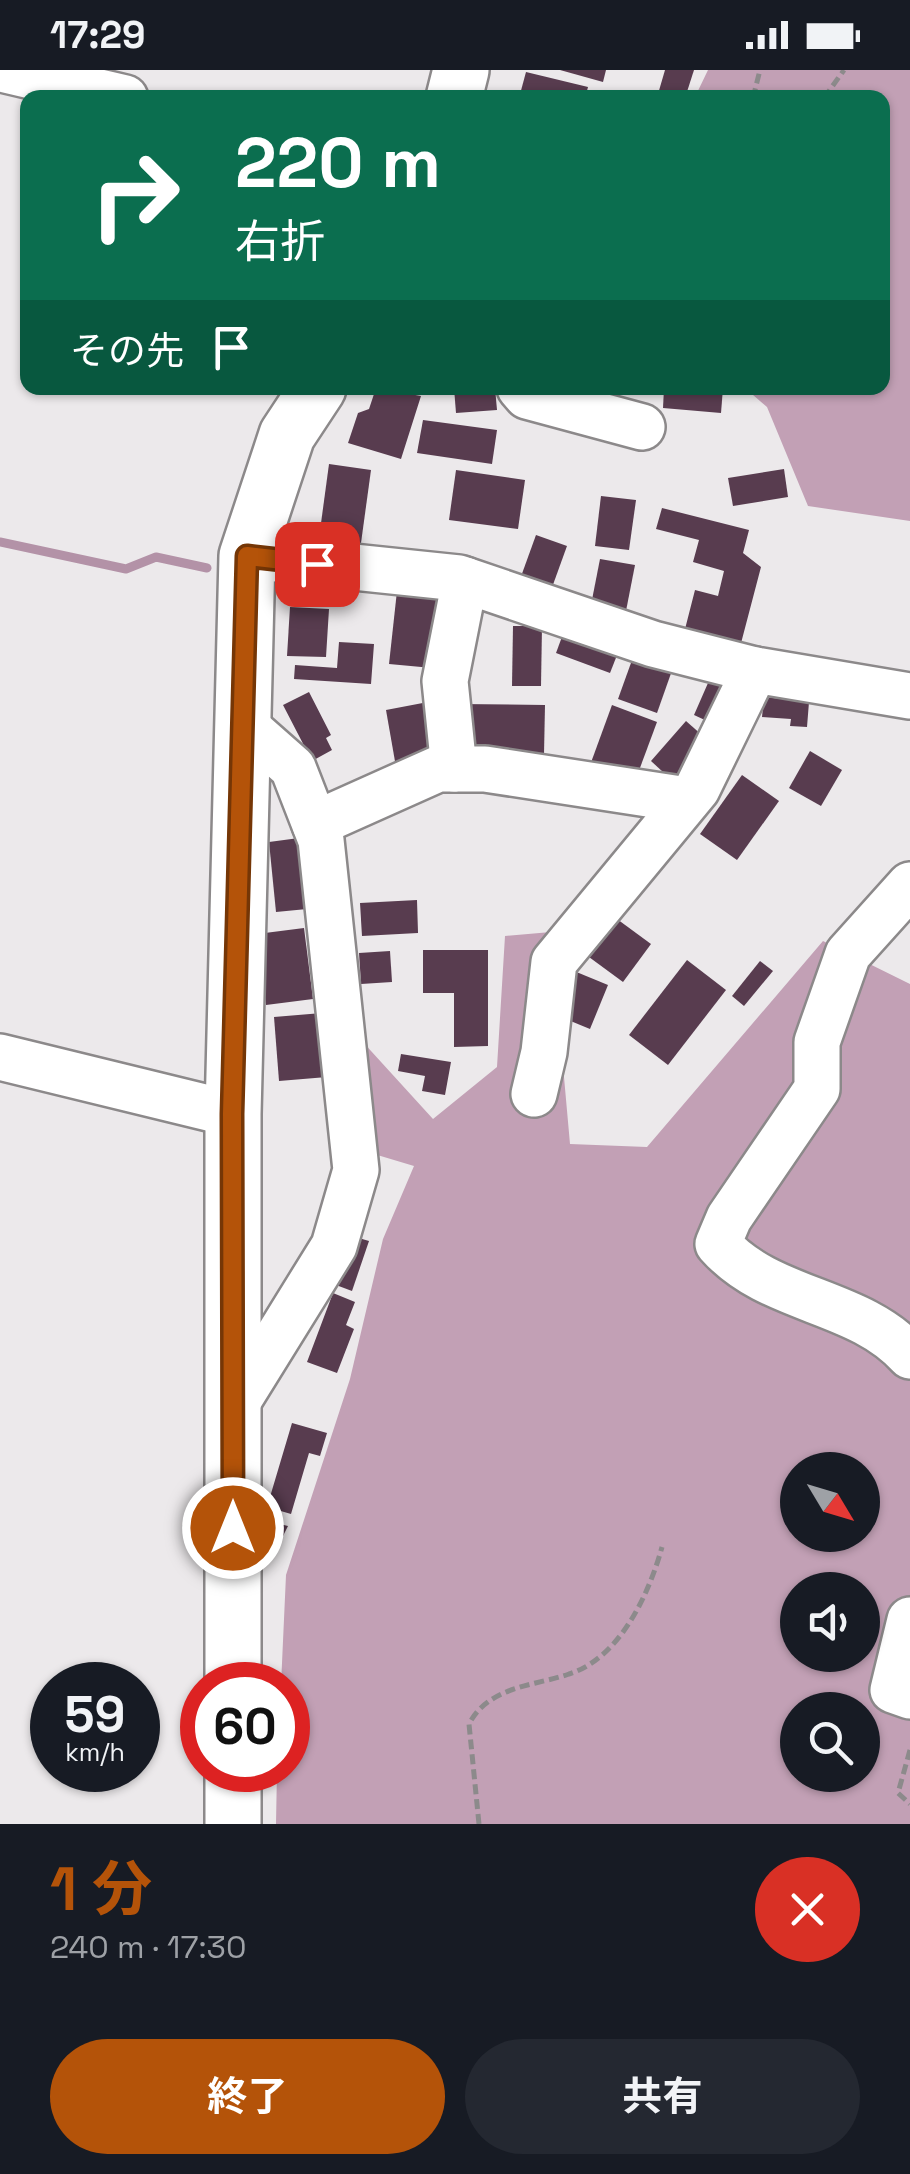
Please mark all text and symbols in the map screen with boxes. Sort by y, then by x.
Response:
text: 17:29 [50,11,145,59]
text: 220 m [235,118,441,207]
icon: right [70,130,200,260]
text: 右折 [235,213,325,270]
icon: arrive [204,320,259,375]
text: その先 [70,327,184,375]
pin [275,522,360,607]
icon: arrive [290,537,345,592]
north arrow [780,1452,880,1552]
map controls [780,1452,880,1792]
position arrow [181,1476,285,1580]
button: sound [780,1572,880,1672]
speed limit sign: 60 [180,1662,310,1792]
text: 59 [65,1683,125,1747]
button: search [780,1692,880,1792]
text: km/h [65,1736,125,1768]
text: 1 分 [50,1851,152,1928]
button: close [755,1857,860,1962]
text: 240 m · 17:30 [50,1927,246,1967]
button: 終了 [50,2039,445,2154]
button: 共有 [465,2039,860,2154]

